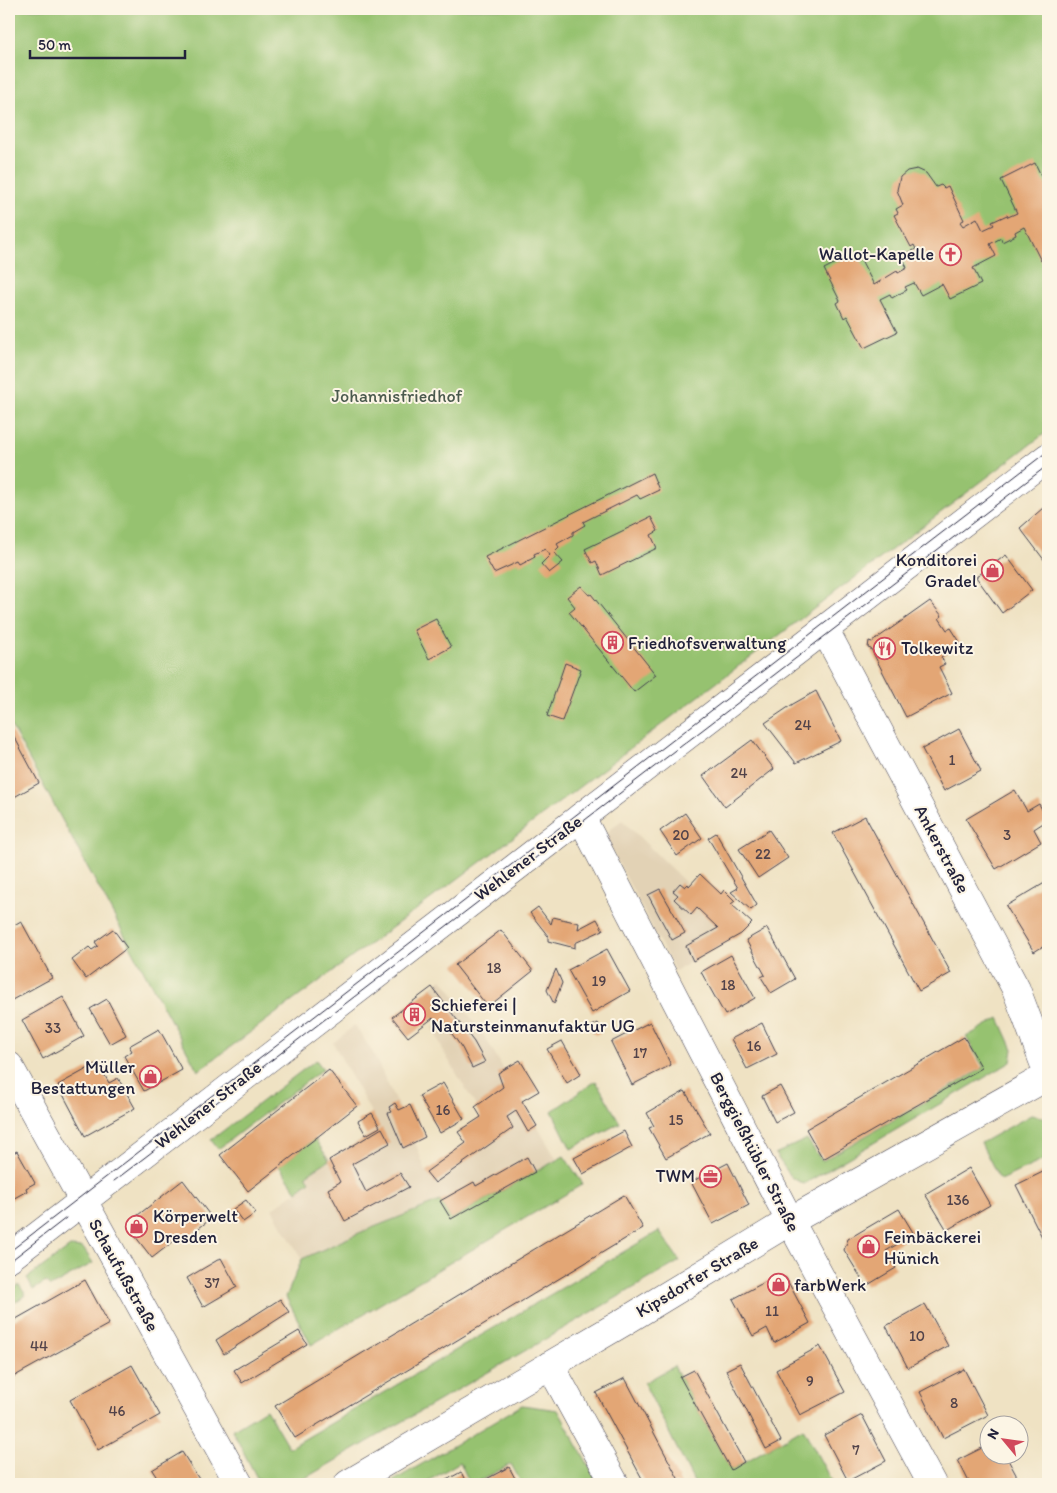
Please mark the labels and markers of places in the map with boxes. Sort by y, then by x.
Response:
church icon: Wallot-Kapelle [938,242,962,266]
place label: Wallot-Kapelle [819,243,934,265]
place label: Konditorei Gradel [896,549,977,592]
shop icon: Konditorei Gradel [981,558,1005,582]
building icon: Friedhofsverwaltung [600,631,624,655]
place label: Friedhofsverwaltung [628,632,787,654]
restaurant icon: Tolkewitz [873,636,897,660]
place label: Tolkewitz [901,637,973,659]
place label: Schieferei | Natursteinmanufaktur UG [431,994,635,1037]
building icon: Schieferei | Natursteinmanufaktur UG [403,1003,427,1027]
place label: Müller Bestattungen [31,1056,136,1099]
shop icon: Müller Bestattungen [139,1065,163,1089]
office icon: TWM [699,1164,723,1188]
place label: TWM [655,1165,695,1187]
place label: Körperwelt Dresden [153,1205,238,1248]
shop icon: Körperwelt Dresden [125,1214,149,1238]
place label: Feinbäckerei Hünich [884,1226,981,1269]
shop icon: Feinbäckerei Hünich [856,1235,880,1259]
shop icon: farbWerk [766,1273,790,1297]
place label: farbWerk [794,1274,866,1296]

